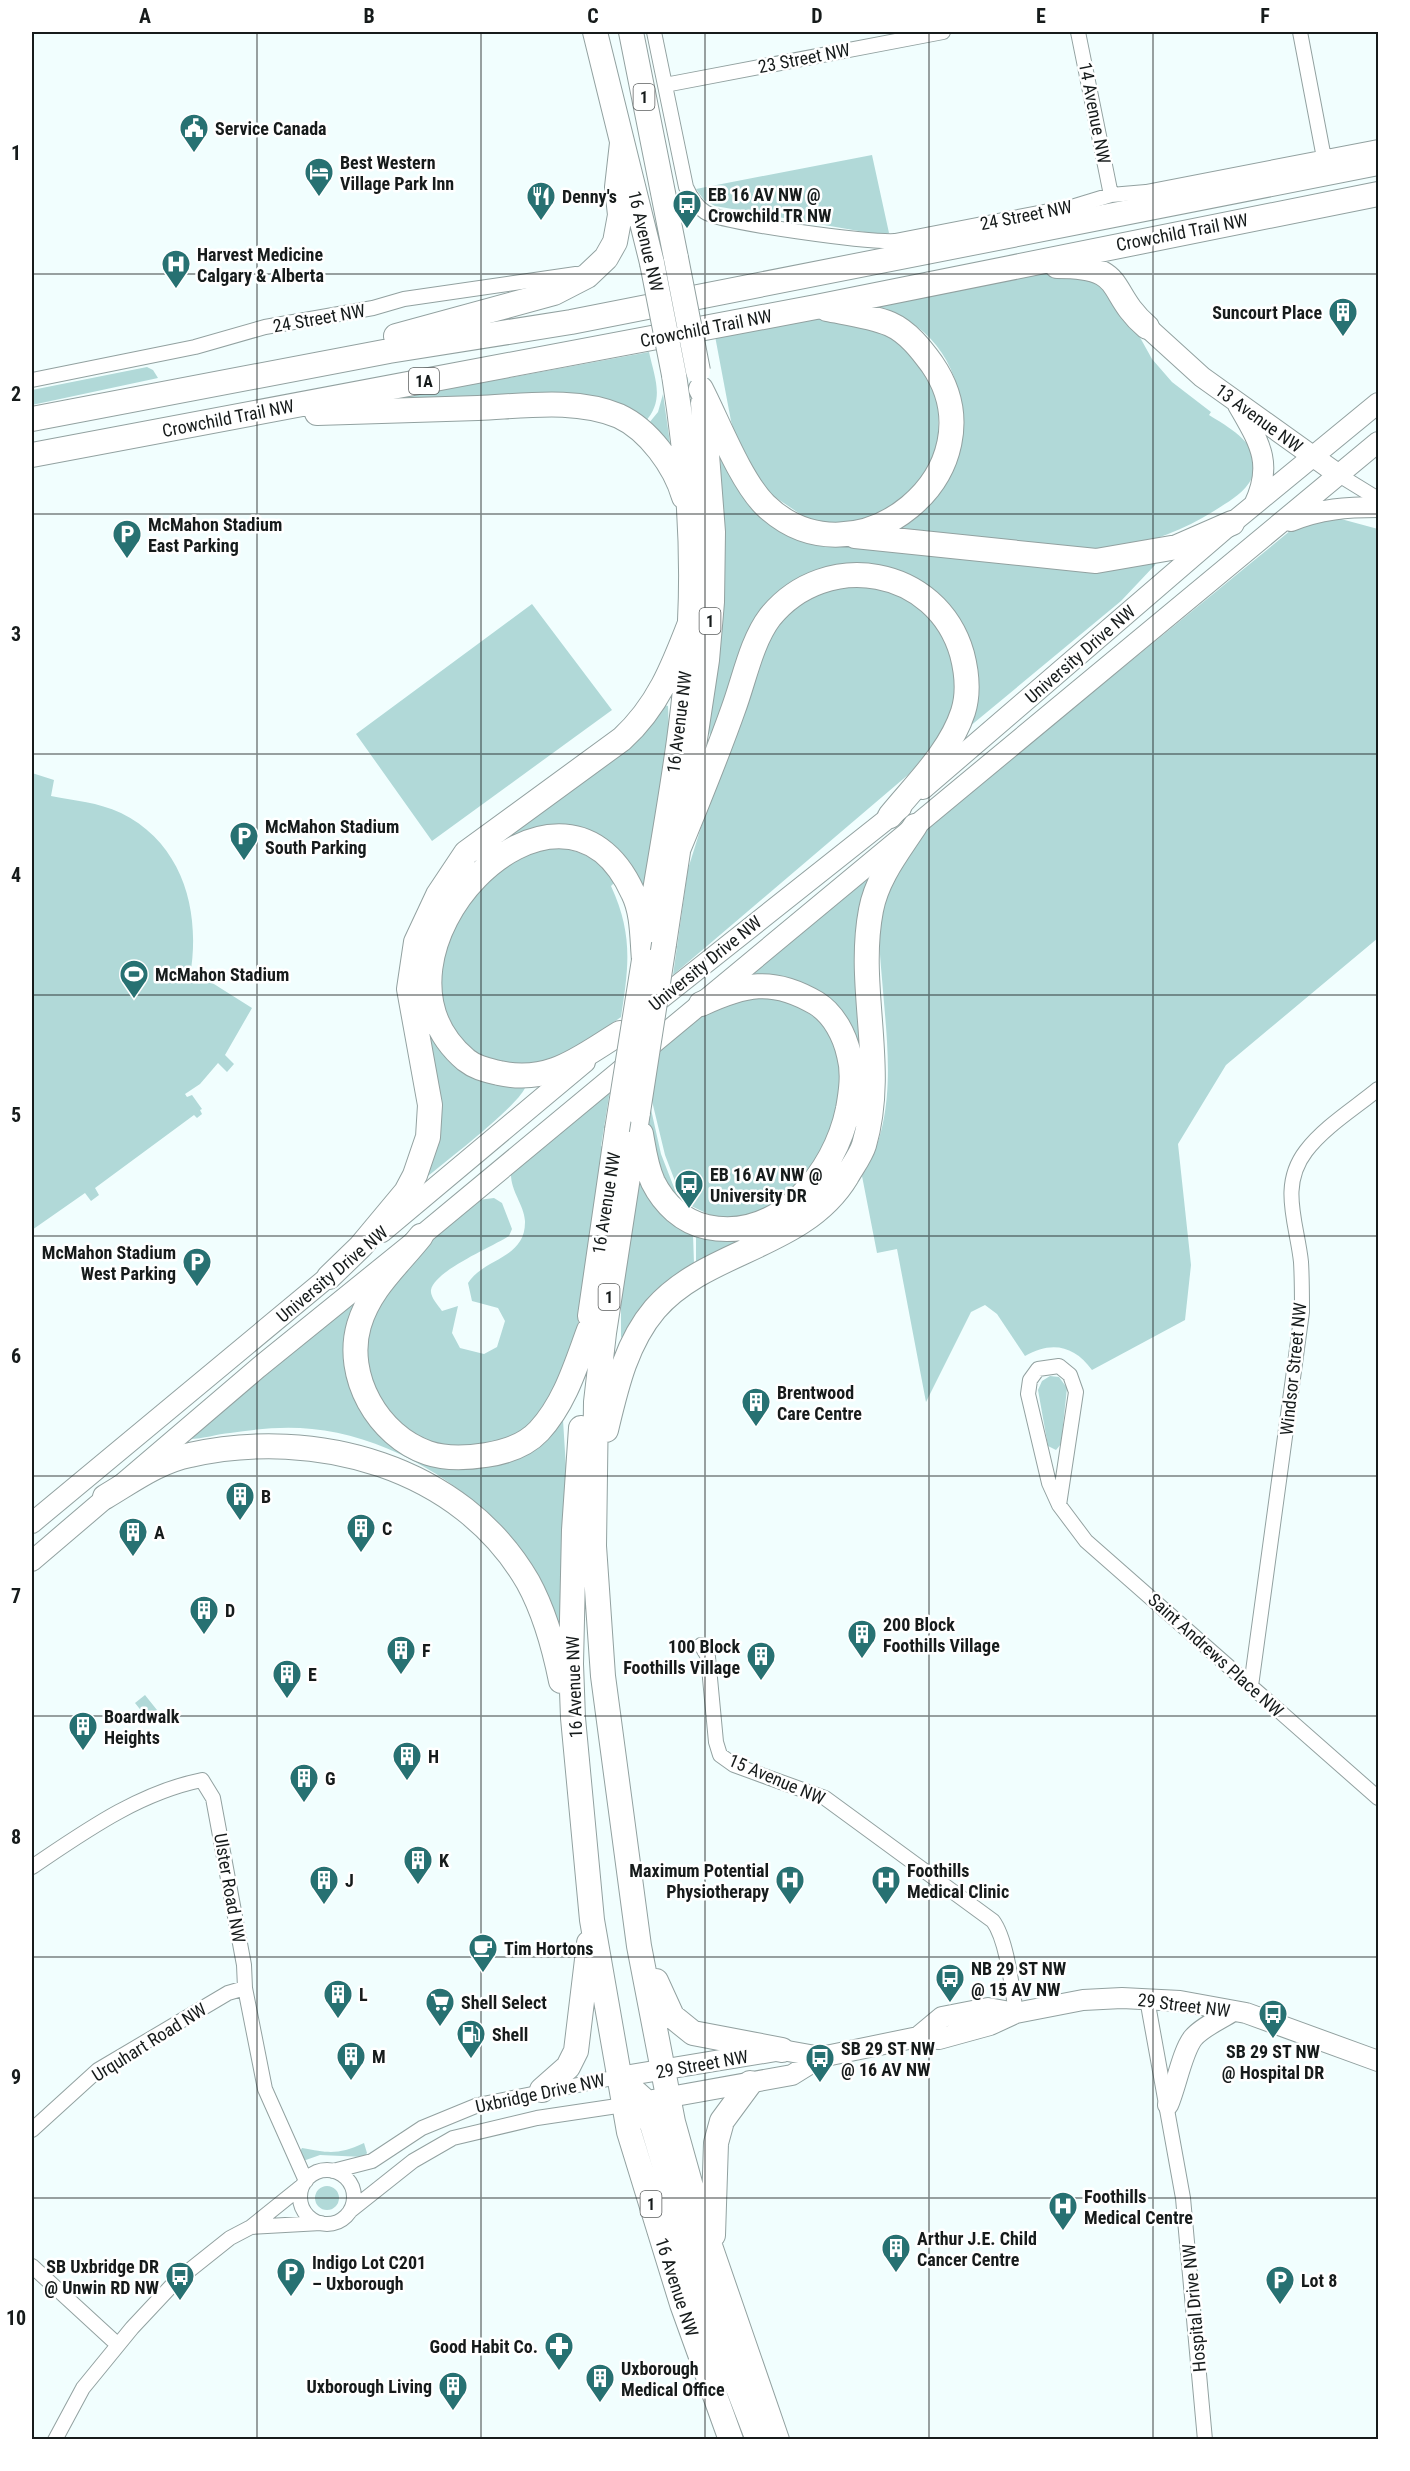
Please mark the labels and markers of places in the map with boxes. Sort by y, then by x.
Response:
public building icon: Service Canada [178,112,210,154]
place label: Service Canada [215,118,327,139]
place label: Best Western Village Park Inn [340,152,454,194]
hotel icon: Best Western Village Park Inn [303,156,335,198]
restaurant icon: Denny's [525,180,557,222]
place label: EB 16 AV NW @ Crowchild TR NW [708,184,832,226]
place label: Denny's [562,186,617,207]
bus stop icon: EB 16 AV NW @ Crowchild TR NW [671,188,703,230]
place label: Harvest Medicine Calgary & Alberta [197,244,324,286]
hospital icon: Harvest Medicine Calgary & Alberta [160,248,192,290]
building icon: Suncourt Place [1327,296,1359,338]
place label: Suncourt Place [1212,302,1322,323]
place label: McMahon Stadium East Parking [148,514,282,556]
parking icon: McMahon Stadium East Parking [111,518,143,560]
place label: McMahon Stadium South Parking [265,816,399,858]
parking icon: McMahon Stadium South Parking [228,820,260,862]
sports icon: McMahon Stadium [118,958,150,1000]
place label: McMahon Stadium [155,964,289,985]
place label: EB 16 AV NW @ University DR [710,1164,823,1206]
bus stop icon: EB 16 AV NW @ University DR [673,1168,705,1210]
place label: McMahon Stadium West Parking [42,1242,176,1284]
parking icon: McMahon Stadium West Parking [181,1246,213,1288]
place label: Brentwood Care Centre [777,1382,862,1424]
building icon: Brentwood Care Centre [740,1386,772,1428]
building icon: B [224,1480,256,1522]
place label: B [261,1486,271,1507]
building icon: C [345,1512,377,1554]
building icon: A [117,1516,149,1558]
place label: C [382,1518,392,1539]
place label: A [154,1522,165,1543]
building icon: D [188,1594,220,1636]
place label: D [225,1600,235,1621]
place label: 200 Block Foothills Village [883,1614,1000,1656]
building icon: 200 Block Foothills Village [846,1618,878,1660]
building icon: F [385,1634,417,1676]
place label: 100 Block Foothills Village [623,1636,740,1678]
place label: F [422,1640,431,1661]
building icon: 100 Block Foothills Village [745,1640,777,1682]
building icon: E [271,1658,303,1700]
place label: E [308,1664,317,1685]
place label: Boardwalk Heights [104,1706,180,1748]
building icon: Boardwalk Heights [67,1710,99,1752]
building icon: H [391,1740,423,1782]
place label: H [428,1746,439,1767]
building icon: G [288,1762,320,1804]
place label: G [325,1768,336,1789]
building icon: K [402,1844,434,1886]
place label: K [439,1850,450,1871]
place label: Maximum Potential Physiotherapy [629,1860,769,1902]
place label: Foothills Medical Clinic [907,1860,1009,1902]
building icon: J [308,1864,340,1906]
hospital icon: Maximum Potential Physiotherapy [774,1864,806,1906]
hospital icon: Foothills Medical Clinic [870,1864,902,1906]
place label: J [345,1870,354,1891]
cafe icon: Tim Hortons [467,1932,499,1974]
place label: Tim Hortons [504,1938,593,1959]
place label: NB 29 ST NW @ 15 AV NW [971,1958,1067,2000]
bus stop icon: NB 29 ST NW @ 15 AV NW [934,1962,966,2004]
building icon: L [322,1978,354,2020]
place label: L [359,1984,368,2005]
supermarket icon: Shell Select [424,1986,456,2028]
place label: Shell Select [461,1992,547,2013]
bus stop icon: SB 29 ST NW @ Hospital DR [1257,1998,1289,2040]
fuel station icon: Shell [455,2018,487,2060]
place label: Shell [492,2024,528,2045]
place label: SB 29 ST NW @ 16 AV NW [841,2038,935,2080]
building icon: M [335,2040,367,2082]
place label: SB 29 ST NW @ Hospital DR [1222,2041,1324,2083]
bus stop icon: SB 29 ST NW @ 16 AV NW [804,2042,836,2084]
place label: M [372,2046,386,2067]
place label: Foothills Medical Centre [1084,2186,1193,2228]
hospital icon: Foothills Medical Centre [1047,2190,1079,2232]
place label: Arthur J.E. Child Cancer Centre [917,2228,1037,2270]
building icon: Arthur J.E. Child Cancer Centre [880,2232,912,2274]
place label: Indigo Lot C201 – Uxborough [312,2252,426,2294]
place label: SB Uxbridge DR @ Unwin RD NW [44,2256,159,2298]
parking icon: Indigo Lot C201 – Uxborough [275,2256,307,2298]
bus stop icon: SB Uxbridge DR @ Unwin RD NW [164,2260,196,2302]
parking icon: Lot 8 [1264,2264,1296,2306]
place label: Lot 8 [1301,2270,1337,2291]
pharmacy icon: Good Habit Co. [543,2330,575,2372]
place label: Good Habit Co. [429,2336,538,2357]
place label: Uxborough Medical Office [621,2358,725,2400]
building icon: Uxborough Medical Office [584,2362,616,2404]
building icon: Uxborough Living [437,2370,469,2412]
place label: Uxborough Living [307,2376,432,2397]

